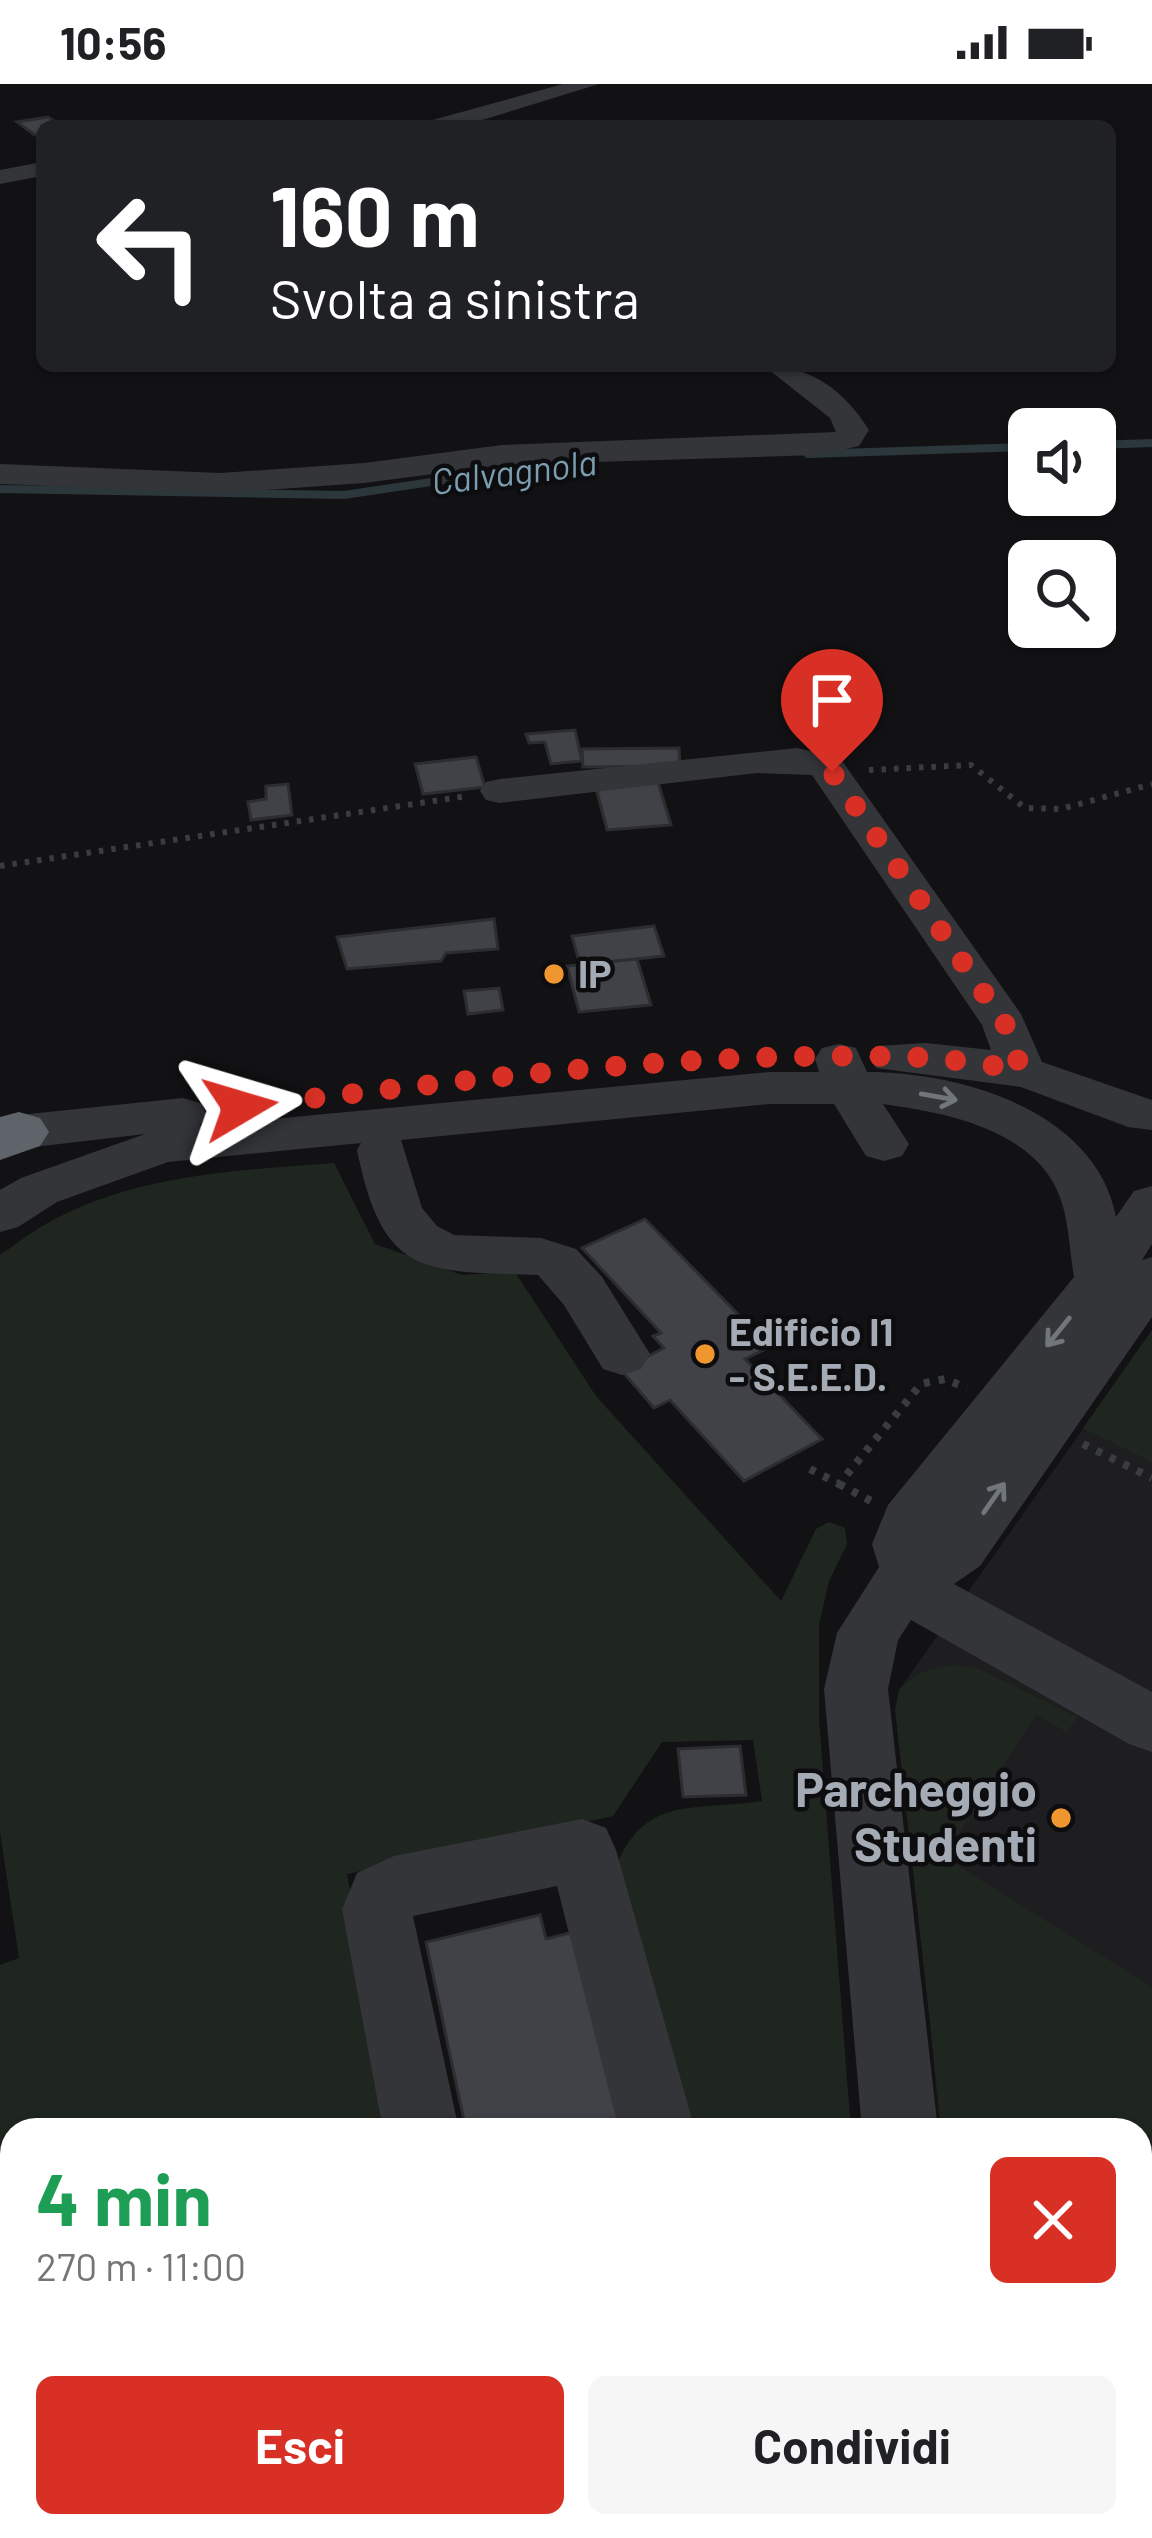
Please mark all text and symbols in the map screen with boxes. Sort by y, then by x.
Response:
text: 10:56 [60,15,166,69]
text: 160 m [270,163,480,264]
icon: left [72,168,228,324]
text: Svolta a sinistra [270,265,640,330]
map controls [1008,408,1116,648]
button: sound [1008,408,1116,516]
water label: Calvagnola [429,439,599,502]
button: search [1008,540,1116,648]
pin [781,649,883,772]
icon: arrive [799,667,865,733]
place label: IP [578,949,612,996]
marker: IP [541,961,567,987]
position arrow [177,1044,303,1170]
one-way arrow [919,1087,958,1110]
place label: Edificio I1 - S.E.E.D. [729,1307,893,1399]
one-way arrow [1045,1316,1072,1347]
marker: Edificio I1 - S.E.E.D. [692,1341,718,1367]
one-way arrow [981,1482,1007,1515]
place label: Parcheggio Studenti [795,1759,1037,1872]
marker: Parcheggio Studenti [1048,1805,1074,1831]
text: 4 min [36,2154,212,2240]
button: close [990,2157,1116,2283]
text: 270 m · 11:00 [36,2242,246,2289]
button: Esci [36,2376,564,2514]
button: Condividi [588,2376,1116,2514]

